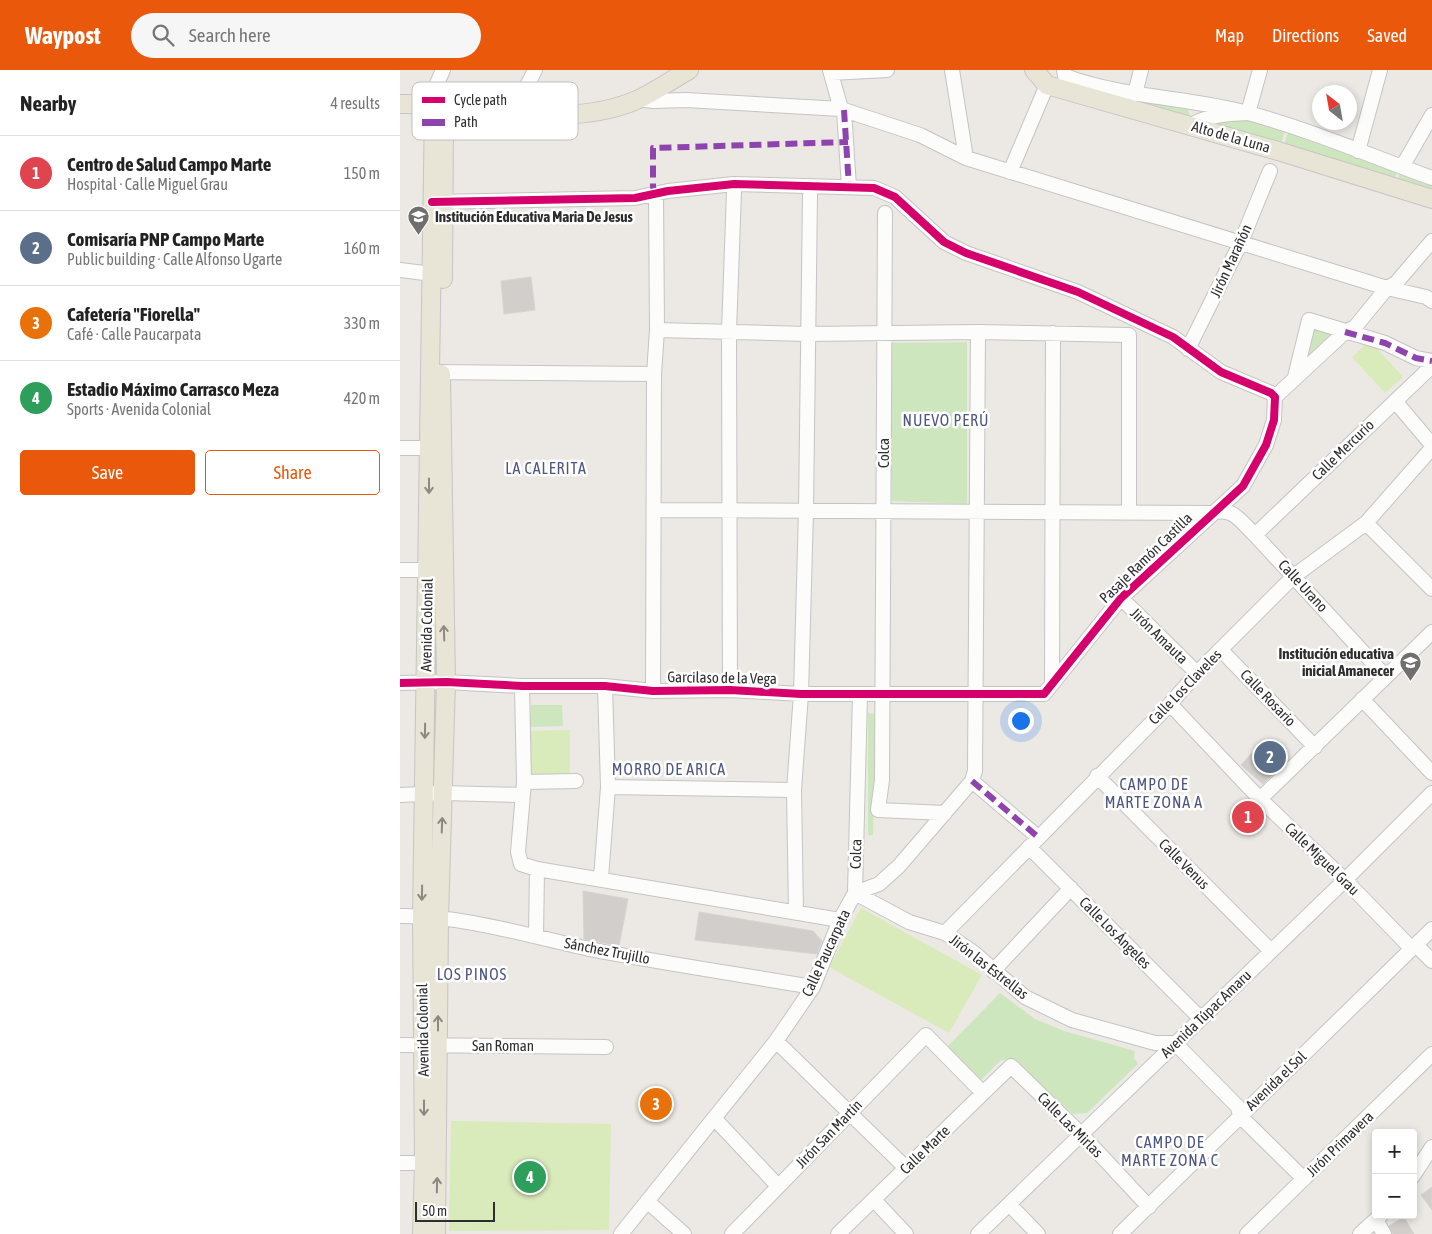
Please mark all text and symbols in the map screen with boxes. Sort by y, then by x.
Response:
search box [131,13,481,58]
icon: search [149,21,177,49]
text: Waypost [25,22,101,49]
text: Search here [189,24,271,46]
text: Map [1215,25,1244,46]
text: Directions [1272,25,1339,46]
text: Saved [1367,25,1407,46]
legend [412,82,578,140]
north arrow [1312,85,1357,130]
text: Nearby [20,91,76,115]
text: Cycle path [454,92,507,108]
text: 4 results [330,94,380,112]
text: Path [454,114,478,130]
street label: Alto de la Luna [1190,117,1272,156]
text: Centro de Salud Campo Marte [67,153,271,175]
text: 1 [32,164,40,182]
text: 150 m [344,164,380,182]
text: Hospital · Calle Miguel Grau [67,175,228,193]
school or university icon: Institución Educativa Maria De Jesus [407,205,431,236]
place label: Institución Educativa Maria De Jesus [435,208,634,225]
street label: Jirón Marañón [1206,221,1255,300]
text: Comisaría PNP Campo Marte [67,228,264,250]
text: 2 [32,239,40,257]
text: 160 m [344,239,380,257]
text: Public building · Calle Alfonso Ugarte [67,250,282,268]
text: Cafetería "Fiorella" [67,303,200,325]
text: 3 [32,314,40,332]
text: 330 m [344,314,380,332]
text: Café · Calle Paucarpata [67,325,201,343]
text: Estadio Máximo Carrasco Meza [67,378,279,400]
text: 4 [32,389,40,407]
text: 420 m [344,389,380,407]
text: Sports · Avenida Colonial [67,400,211,418]
district label: NUEVO PERÚ [902,411,990,429]
street label: Calle Mercurio [1308,416,1377,483]
street label: Colca [875,438,892,468]
button: Save [20,450,195,495]
button: Share [205,450,380,495]
district label: LA CALERITA [505,459,587,477]
one-way arrow [424,478,434,494]
street label: Pasaje Ramón Castilla [1096,509,1195,606]
street label: Calle Urano [1275,556,1332,615]
street label: Avenida Colonial [417,578,436,672]
street label: Jirón Amauta [1127,604,1191,667]
one-way arrow [439,626,449,642]
place label: Institución educativa inicial Amanecer [1278,645,1395,679]
street label: Calle Los Claveles [1145,646,1224,727]
school or university icon: Institución educativa inicial Amanecer [1398,651,1422,682]
street label: Calle Rosario [1237,666,1300,730]
street label: Garcilaso de la Vega [667,668,777,687]
your location [1008,708,1034,734]
one-way arrow [420,722,430,738]
pin: 2 [1254,738,1286,776]
district label: MORRO DE ARICA [612,760,726,778]
district label: CAMPO DE MARTE ZONA A [1105,775,1203,811]
pin: 1 [1232,798,1264,836]
one-way arrow [437,818,447,834]
street label: Calle Miguel Grau [1282,819,1363,898]
street label: Calle Venus [1156,835,1213,892]
street label: Colca [846,839,865,869]
one-way arrow [417,884,427,901]
street label: Calle Los Ángeles [1076,893,1155,972]
street label: Calle Paucarpata [798,907,853,999]
street label: Jirón las Estrellas [947,931,1032,1002]
street label: Sánchez Trujillo [563,934,651,967]
district label: LOS PINOS [437,965,507,983]
street label: Avenida Túpac Amaru [1157,966,1254,1061]
street label: Avenida Colonial [413,983,432,1077]
one-way arrow [433,1015,443,1032]
street label: San Roman [472,1037,534,1054]
street label: Avenida el Sol [1242,1048,1309,1114]
pin: 3 [640,1085,672,1123]
street label: Calle Las Mirlas [1034,1089,1106,1161]
street label: Jirón San Martín [792,1096,865,1171]
one-way arrow [419,1100,429,1116]
street label: Jirón Primavera [1303,1108,1377,1180]
street label: Calle Marte [896,1122,953,1178]
map controls [1372,1129,1417,1219]
button: + [1372,1129,1417,1174]
district label: CAMPO DE MARTE ZONA C [1121,1133,1219,1169]
pin: 4 [514,1158,546,1196]
button: − [1372,1174,1417,1219]
one-way arrow [432,1178,441,1194]
scale bar [415,1199,495,1222]
text: 50 m [422,1203,447,1219]

